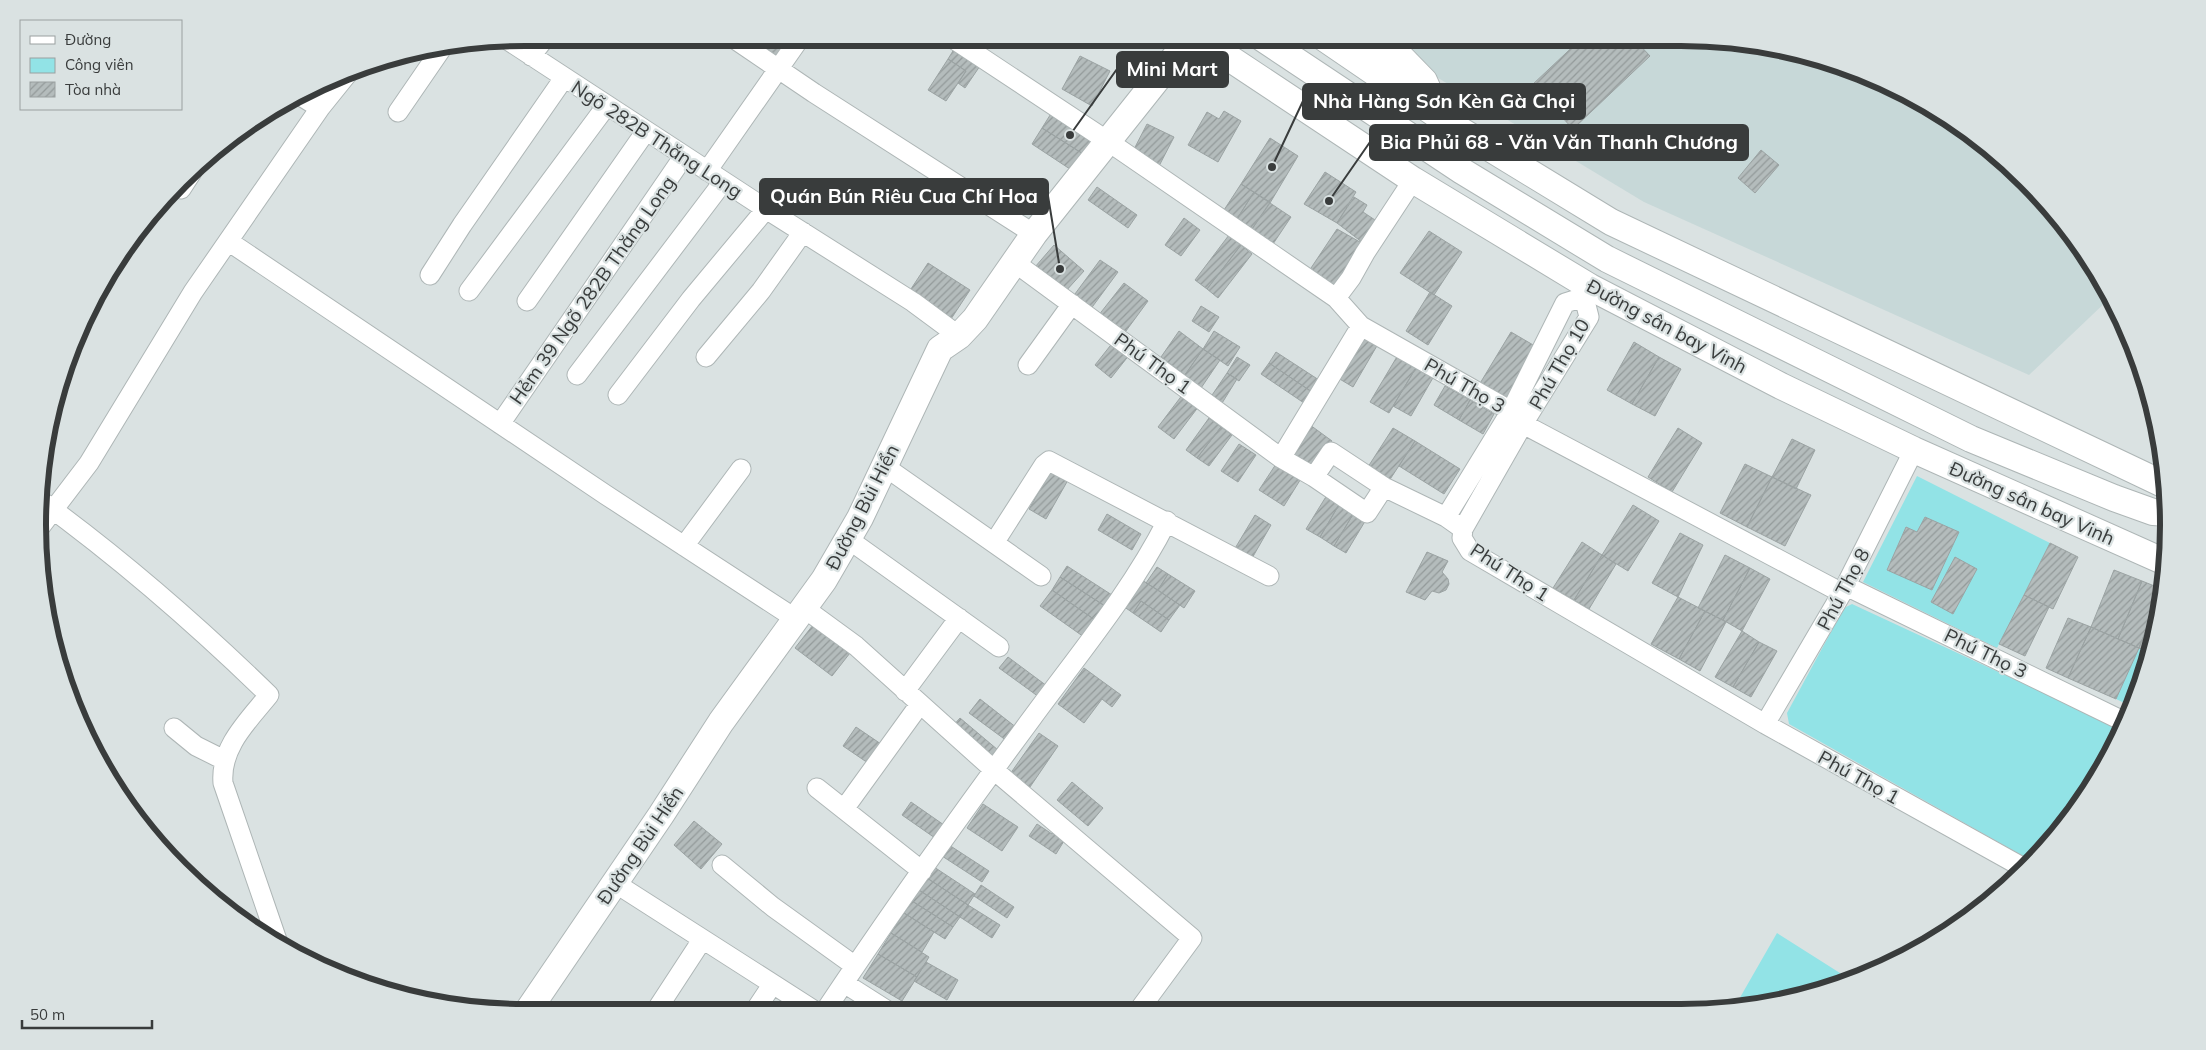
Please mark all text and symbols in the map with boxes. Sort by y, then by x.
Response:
legend [20,20,182,110]
text: Đường [65,30,111,49]
callout: Mini Mart [1117,52,1228,87]
text: Công viên [65,55,134,74]
text: Mini Mart [1126,56,1218,81]
street label: Ngõ 282B Thăng Long [567,75,747,203]
text: Tòa nhà [65,80,121,99]
callout: Nhà Hàng Sơn Kèn Gà Chọi [1303,84,1585,119]
text: Nhà Hàng Sơn Kèn Gà Chọi [1313,88,1575,113]
callout: Bia Phủi 68 - Văn Văn Thanh Chương [1370,125,1748,160]
text: Bia Phủi 68 - Văn Văn Thanh Chương [1380,129,1738,154]
street label: Hẻm 39 Ngõ 282B Thăng Long [504,171,680,409]
callout: Quán Bún Riêu Cua Chí Hoa [760,179,1048,214]
text: Quán Bún Riêu Cua Chí Hoa [770,183,1038,208]
street label: Đường sân bay Vinh [1583,274,1751,378]
street label: Phú Thọ 10 [1523,314,1595,414]
street label: Phú Thọ 1 [1110,327,1196,399]
street label: Phú Thọ 3 [1420,352,1510,418]
street label: Đường Bùi Hiển [820,440,904,574]
street label: Đường sân bay Vinh [1946,456,2118,550]
street label: Phú Thọ 1 [1466,538,1554,606]
street label: Phú Thọ 8 [1811,544,1875,634]
street label: Phú Thọ 3 [1941,623,2031,683]
street label: Phú Thọ 1 [1814,745,1904,809]
street label: Đường Bùi Hiển [592,781,688,909]
scale bar [22,998,152,1030]
text: 50 m [30,1005,65,1024]

